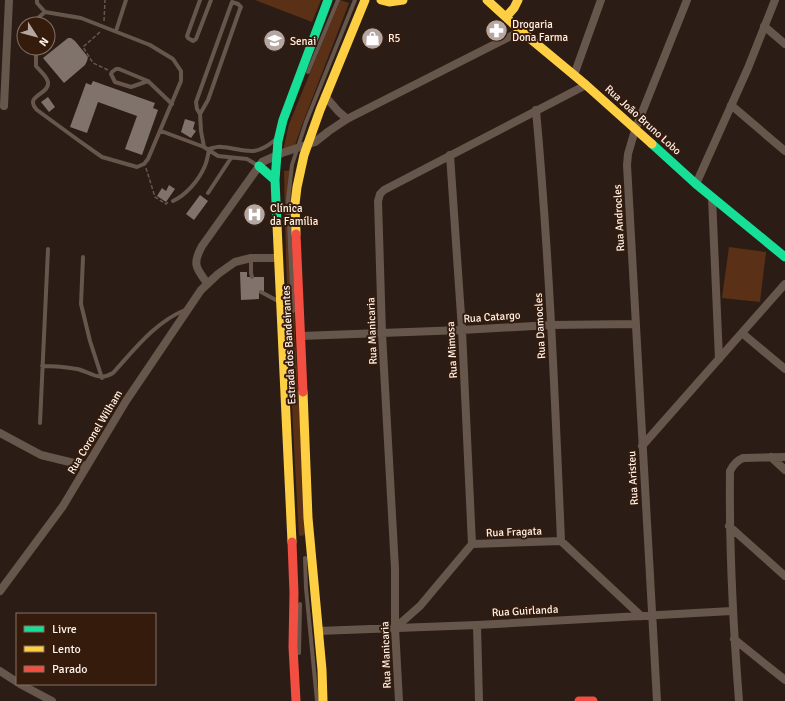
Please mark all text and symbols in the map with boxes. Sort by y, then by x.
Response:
north arrow [16,16,56,56]
pharmacy icon: Drogaria Dona Farma [484,17,510,43]
place label: Drogaria Dona Farma [512,18,569,44]
shop icon: R5 [360,25,386,51]
school or university icon: Senai [262,28,288,54]
place label: R5 [388,32,401,45]
text: N [36,35,51,49]
place label: Senai [290,35,316,48]
street label: Rua João Bruno Lobo [602,82,684,158]
street label: Rua Androcles [611,184,627,252]
hospital icon: Clínica da Família [242,201,268,227]
place label: Clínica da Família [270,202,319,228]
street label: Estrada dos Bandeirantes [279,285,299,405]
street label: Rua Damocles [532,292,548,359]
street label: Rua Manicaria [364,297,380,365]
street label: Rua Catargo [463,308,521,325]
street label: Rua Mimosa [444,321,460,379]
street label: Rua Coronel Wilham [65,388,125,476]
street label: Rua Aristeu [625,450,641,506]
street label: Rua Fragata [486,525,543,539]
street label: Rua Guirlanda [491,603,559,619]
legend [16,613,156,685]
street label: Rua Manicaria [378,621,394,689]
text: Livre [52,622,77,637]
text: Lento [52,642,81,657]
text: Parado [52,662,88,677]

